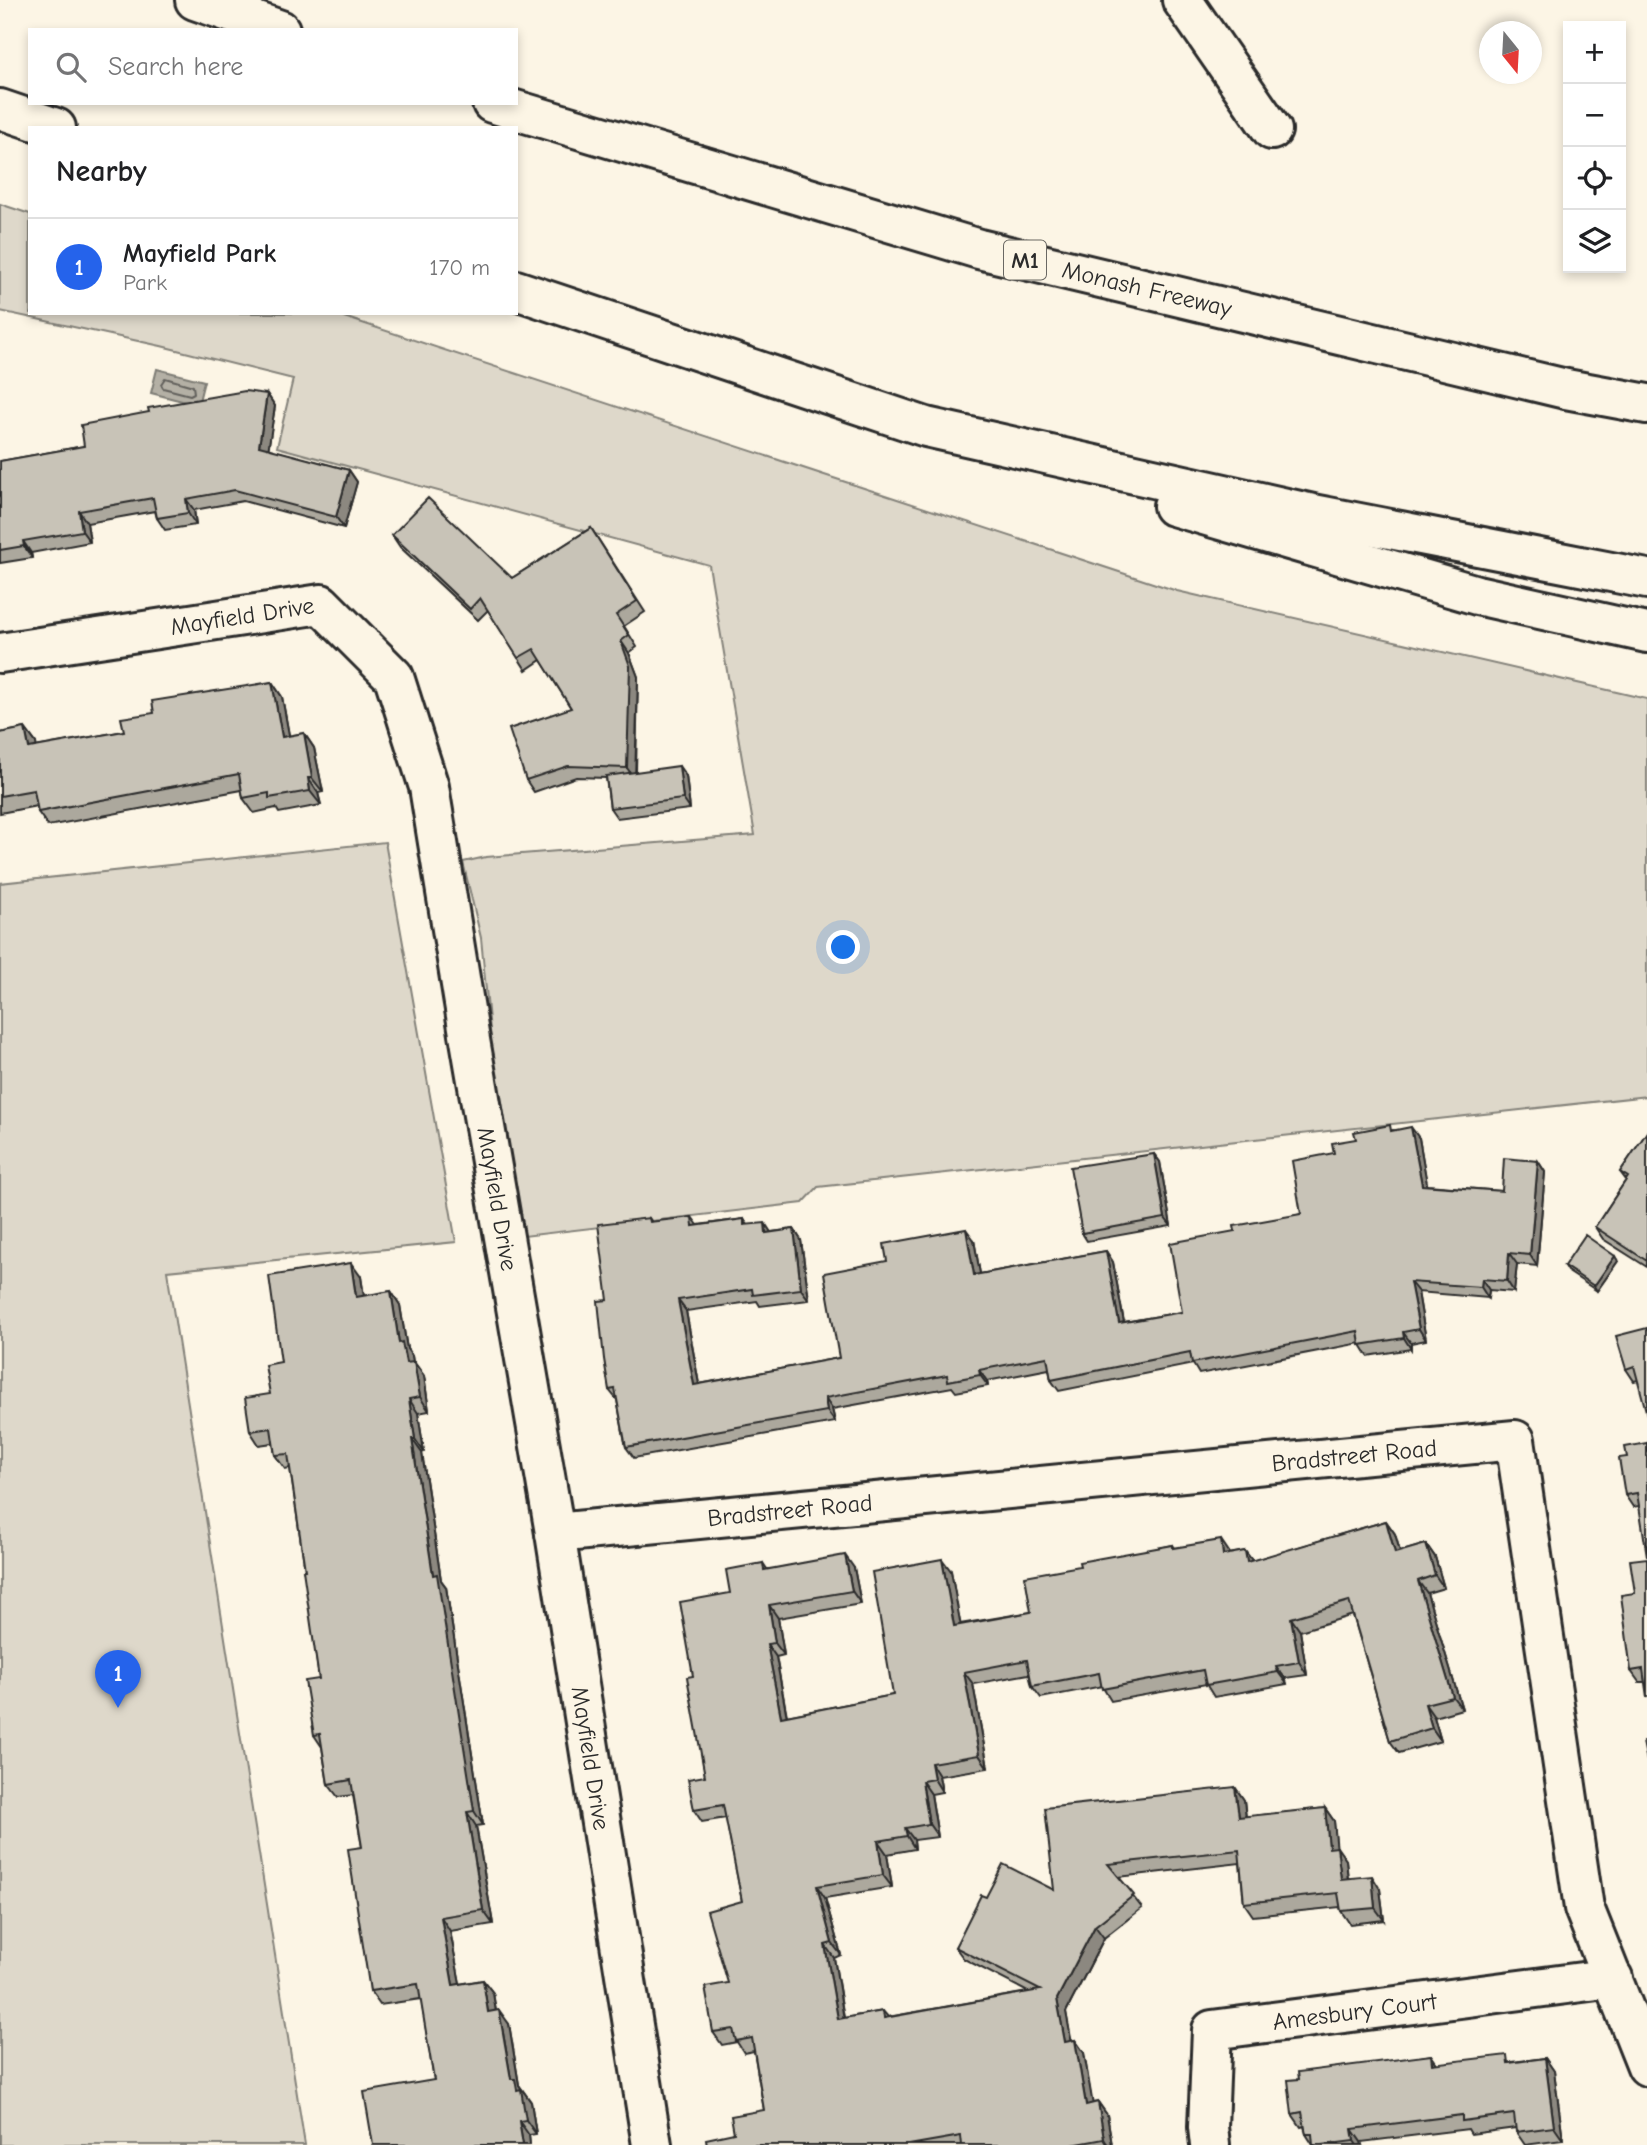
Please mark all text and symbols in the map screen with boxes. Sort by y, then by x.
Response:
north arrow [1479,21,1542,84]
map controls [1563,21,1626,273]
button: + [1563,21,1626,84]
search box [28,28,518,105]
icon: search [52,48,90,86]
text: Search here [108,52,243,82]
button: − [1563,84,1626,147]
button: locate [1563,147,1626,210]
text: Nearby [56,154,147,189]
button: layers [1563,210,1626,273]
text: Mayfield Park [123,239,276,269]
road number: M1 [1004,241,1046,280]
text: 1 [74,254,84,281]
text: 170 m [429,254,490,281]
street label: Monash Freeway [1059,255,1235,323]
text: Park [123,269,167,296]
street label: Mayfield Drive [168,591,316,641]
your location [826,930,860,964]
street label: Mayfield Drive [471,1125,524,1273]
street label: Bradstreet Road [1270,1434,1438,1478]
street label: Bradstreet Road [706,1488,874,1532]
pin: 1 [95,1650,141,1708]
street label: Mayfield Drive [566,1684,616,1832]
street label: Amesbury Court [1271,1987,1440,2036]

